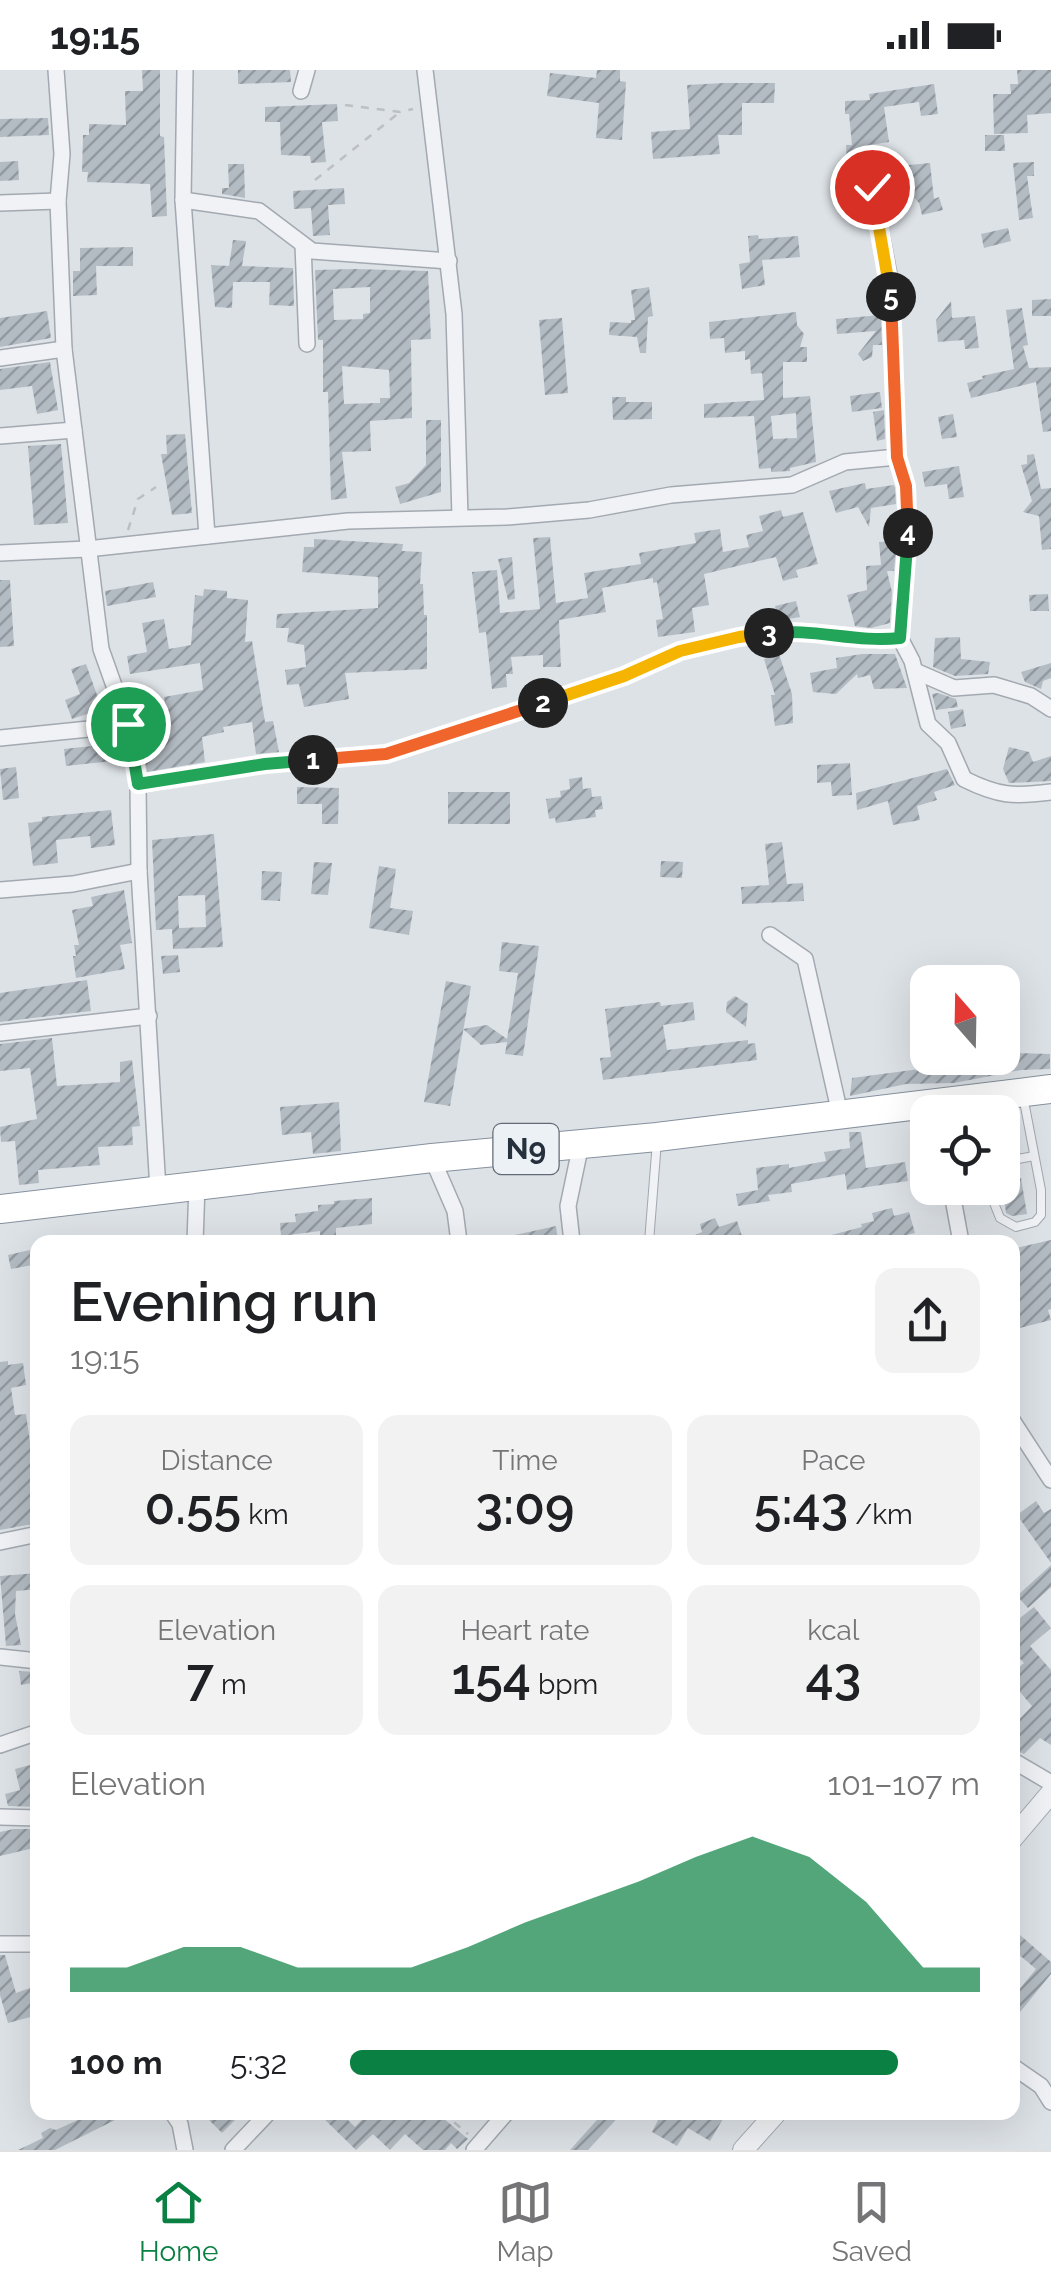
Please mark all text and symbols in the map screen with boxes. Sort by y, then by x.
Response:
text: 19:15 [50,13,140,58]
pin [830,145,915,230]
icon: check [845,160,900,215]
pin: 5 [866,272,916,322]
text: 5 [883,280,899,313]
pin: 4 [883,508,933,558]
text: 4 [900,516,916,549]
pin: 3 [744,608,794,658]
text: 3 [761,616,777,649]
pin: 2 [518,678,568,728]
pin [86,682,171,767]
text: 2 [535,686,551,719]
icon: arrive [101,697,156,752]
pin: 1 [288,735,338,785]
text: 1 [306,743,320,776]
north arrow [910,965,1020,1075]
map controls [910,965,1020,1205]
button: locate [910,1095,1020,1205]
road number: N9 [494,1124,558,1174]
button: share [875,1268,980,1373]
text: Evening run [70,1269,378,1334]
text: 19:15 [70,1339,140,1376]
text: Distance [161,1444,273,1477]
text: Time [492,1444,558,1477]
text: Pace [801,1444,865,1477]
text: 0.55 [145,1477,241,1536]
text: 3:09 [476,1477,574,1536]
text: 5:43 [754,1477,848,1536]
text: km [241,1498,289,1531]
text: /km [848,1498,913,1531]
text: Elevation [157,1614,276,1647]
text: Heart rate [461,1614,589,1647]
text: kcal [807,1614,860,1647]
text: 7 [187,1647,214,1706]
text: 154 [452,1647,531,1706]
text: 43 [806,1647,861,1706]
text: m [214,1668,247,1701]
text: bpm [531,1668,598,1701]
text: Elevation [70,1765,206,1802]
text: 101–107 m [828,1765,980,1802]
text: 100 m [70,2044,163,2081]
text: 5:32 [230,2044,287,2081]
tab: Home [139,2175,218,2268]
tab: Map [497,2175,554,2268]
tab: Saved [832,2175,912,2268]

